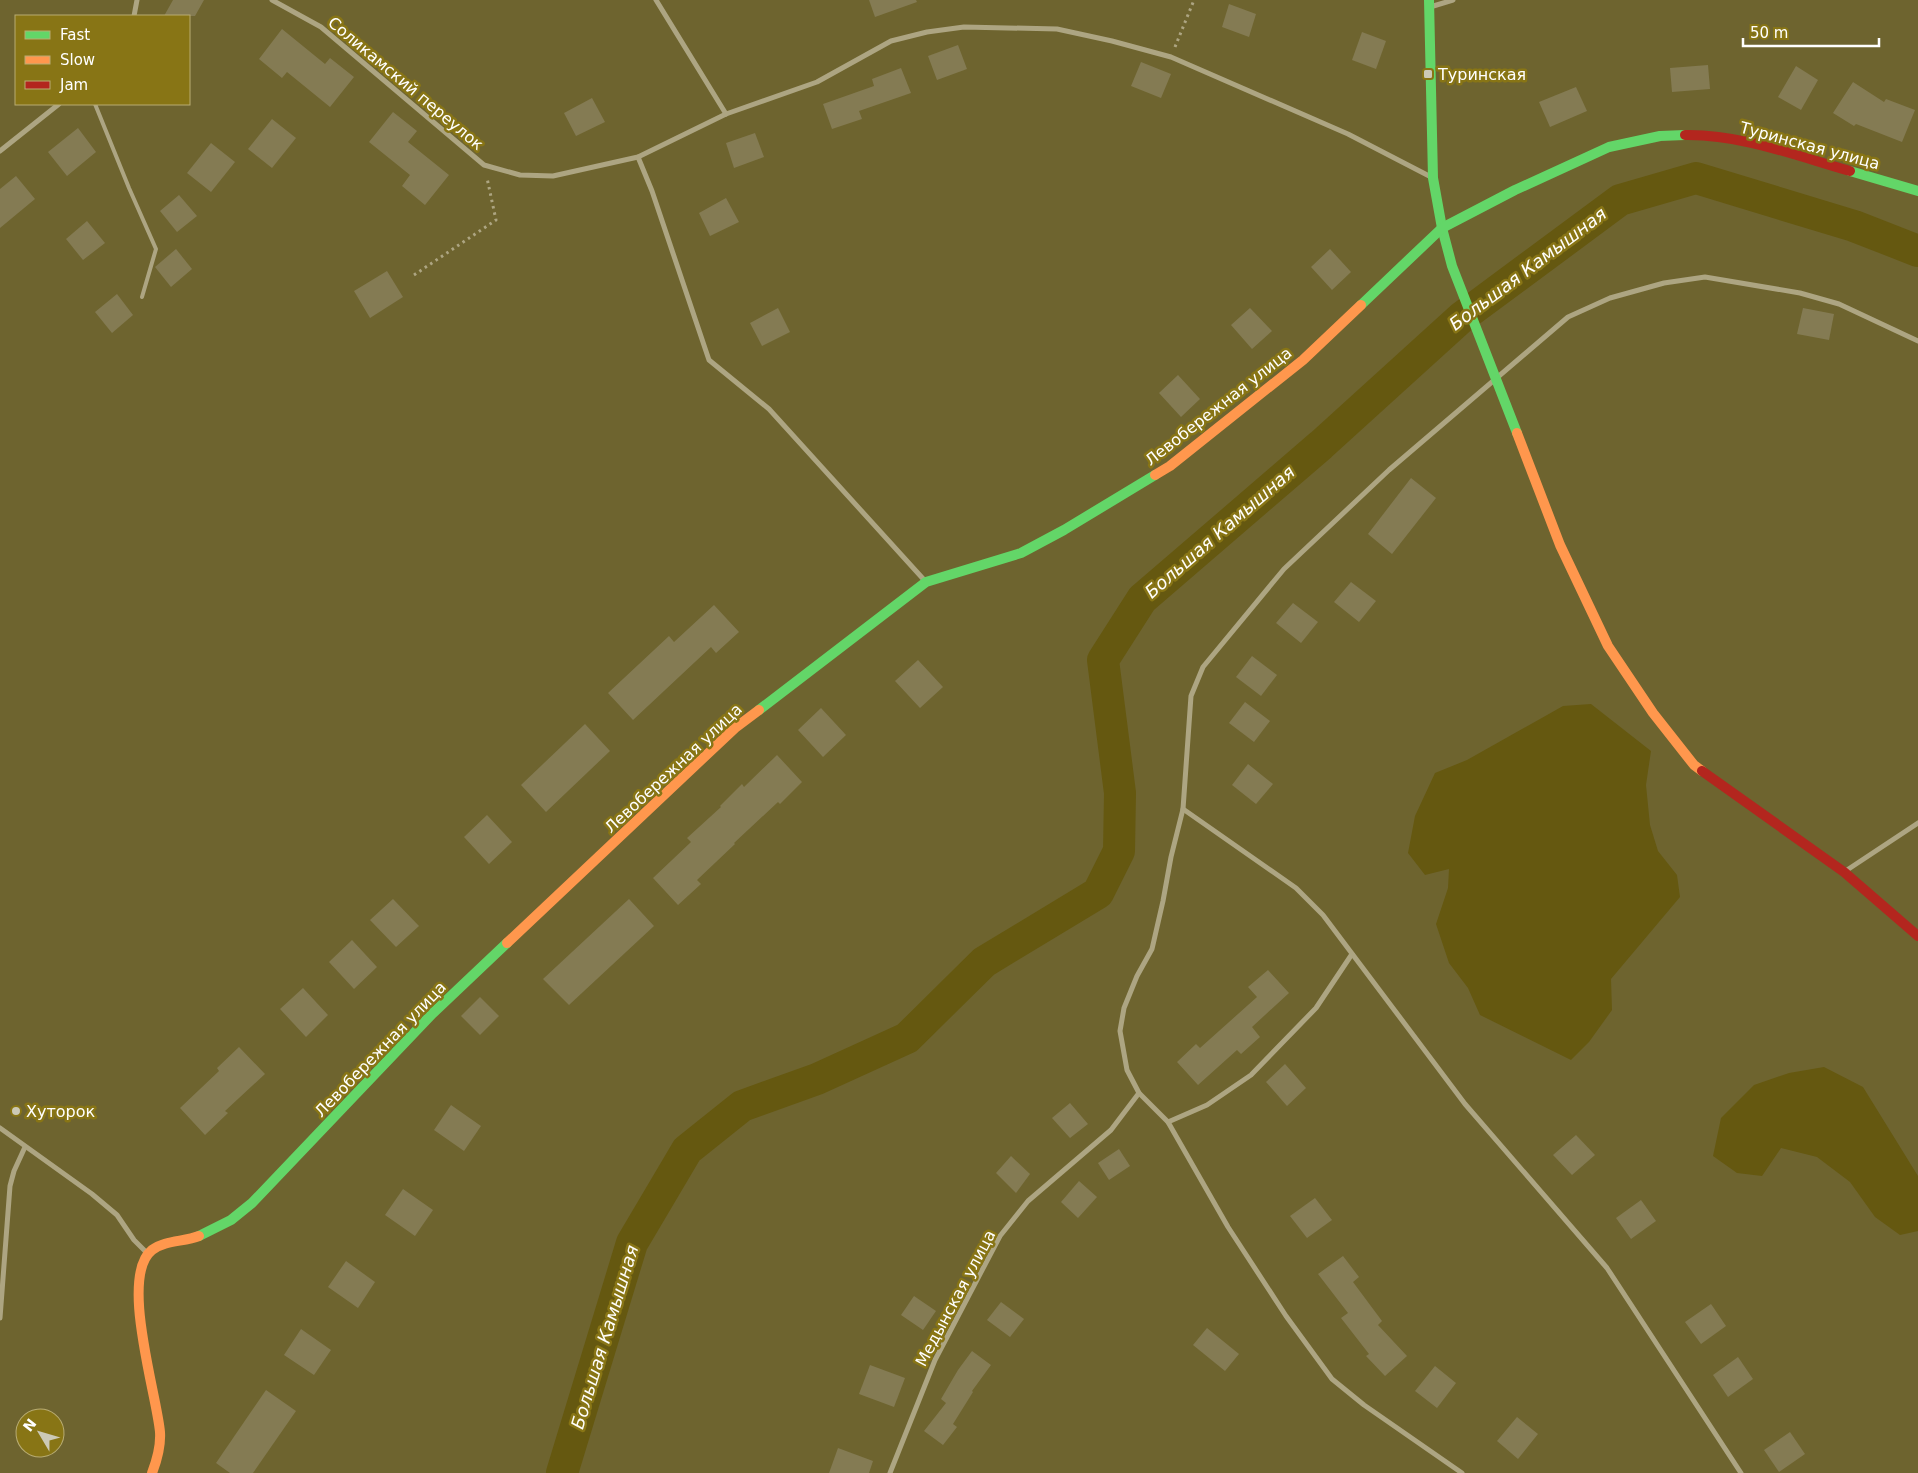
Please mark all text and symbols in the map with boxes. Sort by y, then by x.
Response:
street label: Соликамский переулок [324,13,487,154]
legend [15,15,190,105]
scale bar [1743,15,1879,47]
text: 50 m [1750,24,1788,42]
text: Fast [60,26,90,44]
text: Slow [60,51,95,69]
place label: Туринская [1437,65,1526,84]
marker: Туринская [1422,68,1434,80]
text: Jam [59,76,88,94]
street label: Туринская улица [1737,117,1882,173]
water label: Большая Камышная [1445,203,1611,335]
street label: Левобережная улица [1141,343,1295,470]
water label: Большая Камышная [1141,461,1299,602]
street label: Левобережная улица [601,700,746,837]
street label: Левобережная улица [311,978,450,1121]
place label: Хуторок [26,1102,95,1121]
marker: Хуторок [10,1105,22,1117]
street label: Медынская улица [911,1227,999,1370]
water label: Большая Камышная [567,1242,643,1431]
north arrow [15,1408,65,1458]
text: N [20,1415,40,1435]

